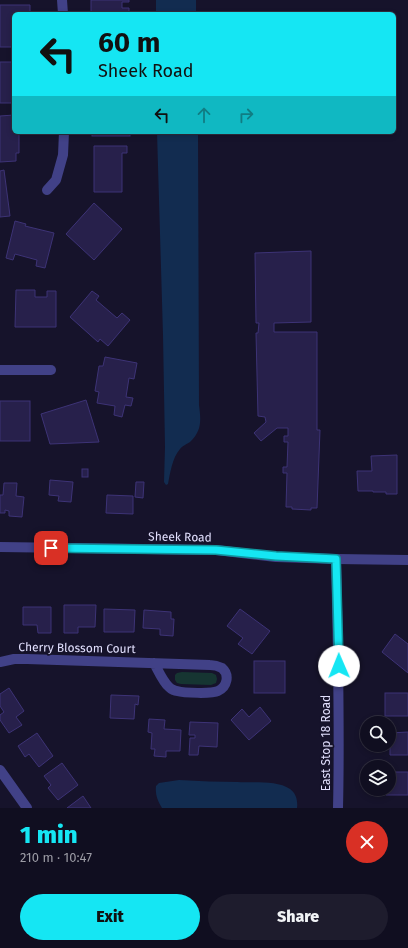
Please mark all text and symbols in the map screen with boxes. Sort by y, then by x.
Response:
text: 60 m [98,26,160,59]
icon: left [32,28,84,80]
text: Sheek Road [98,60,193,82]
icon: left [151,104,173,126]
icon: ahead [193,104,215,126]
icon: right [235,104,257,126]
street label: Sheek Road [148,529,212,545]
pin [34,531,68,565]
icon: arrive [40,537,62,559]
street label: Cherry Blossom Court [18,640,136,656]
position arrow [318,645,360,687]
street label: East Stop 18 Road [319,695,333,791]
map controls [360,716,396,796]
button: search [360,716,396,752]
button: layers [360,760,396,796]
text: 1 min [20,821,78,849]
button: close [346,821,388,863]
text: 210 m · 10:47 [20,850,92,865]
button: Exit [20,894,200,940]
button: Share [208,894,388,940]

